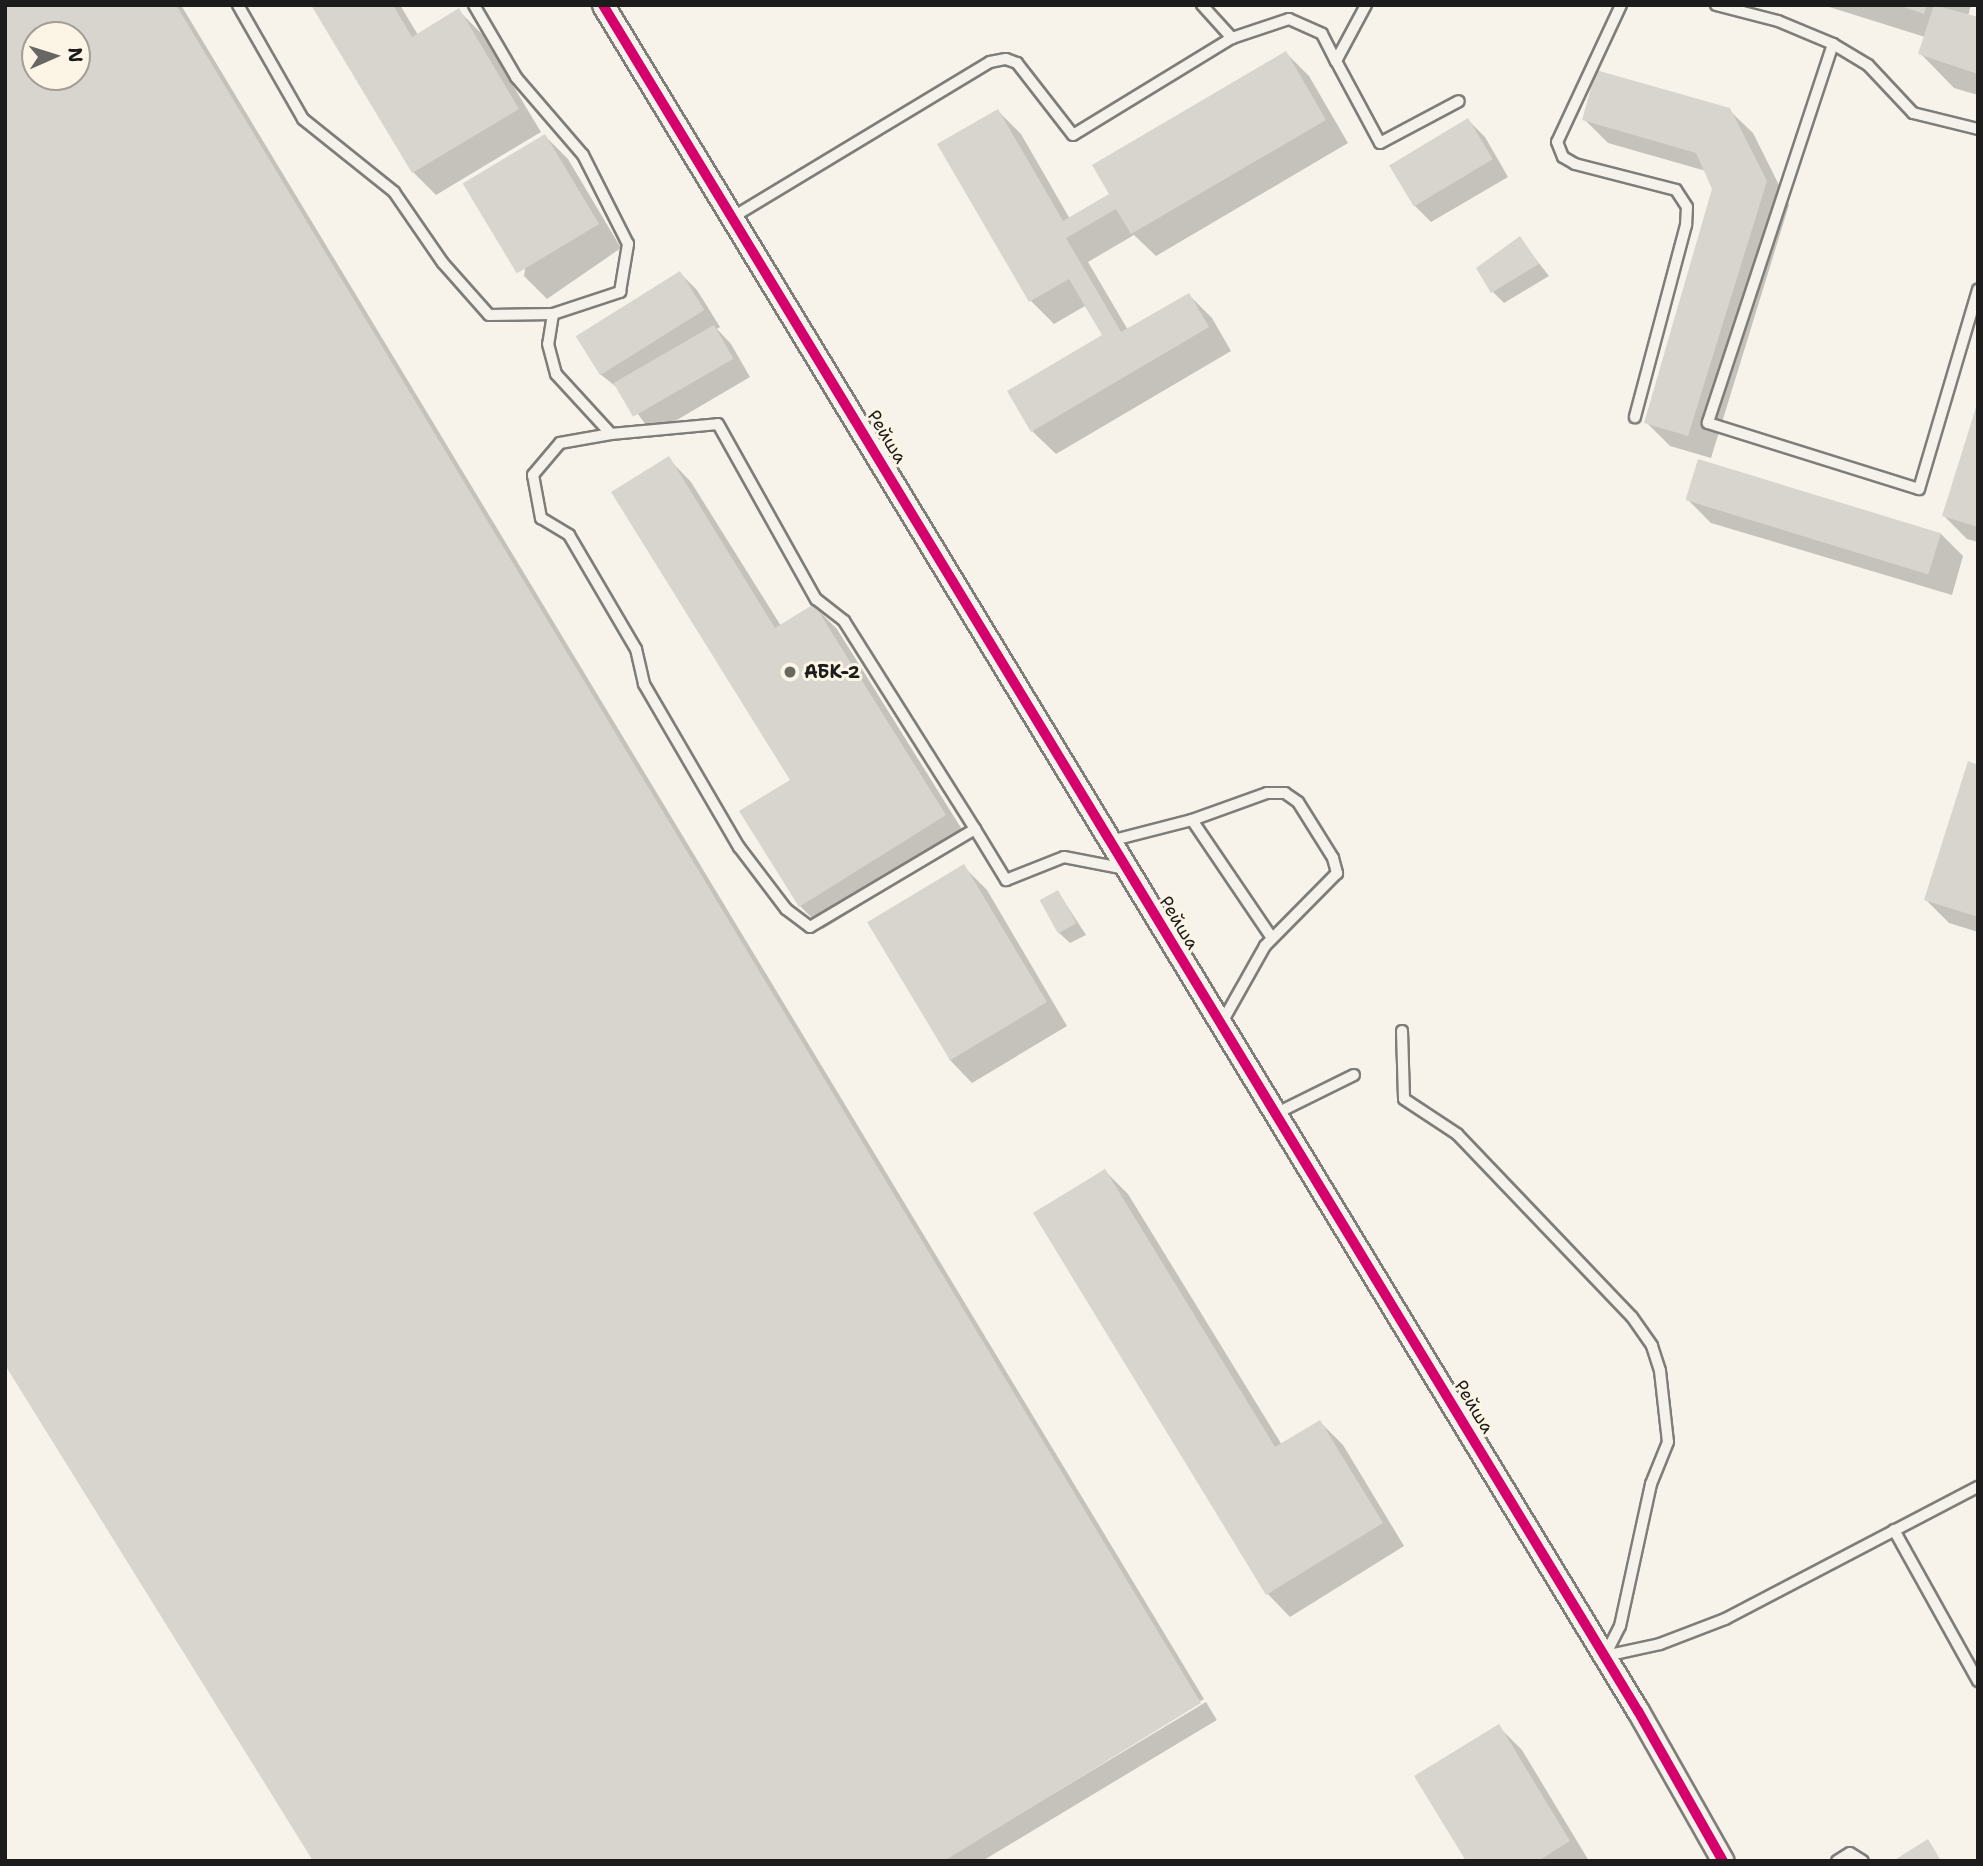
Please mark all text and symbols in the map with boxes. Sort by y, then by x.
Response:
north arrow [21,21,91,91]
text: N [63,47,88,63]
street label: Рейша [863,406,911,468]
place label: АБК-2 [804,661,860,683]
marker: АБК-2 [782,664,798,680]
street label: Рейша [1155,892,1203,954]
street label: Рейша [1450,1376,1498,1438]

